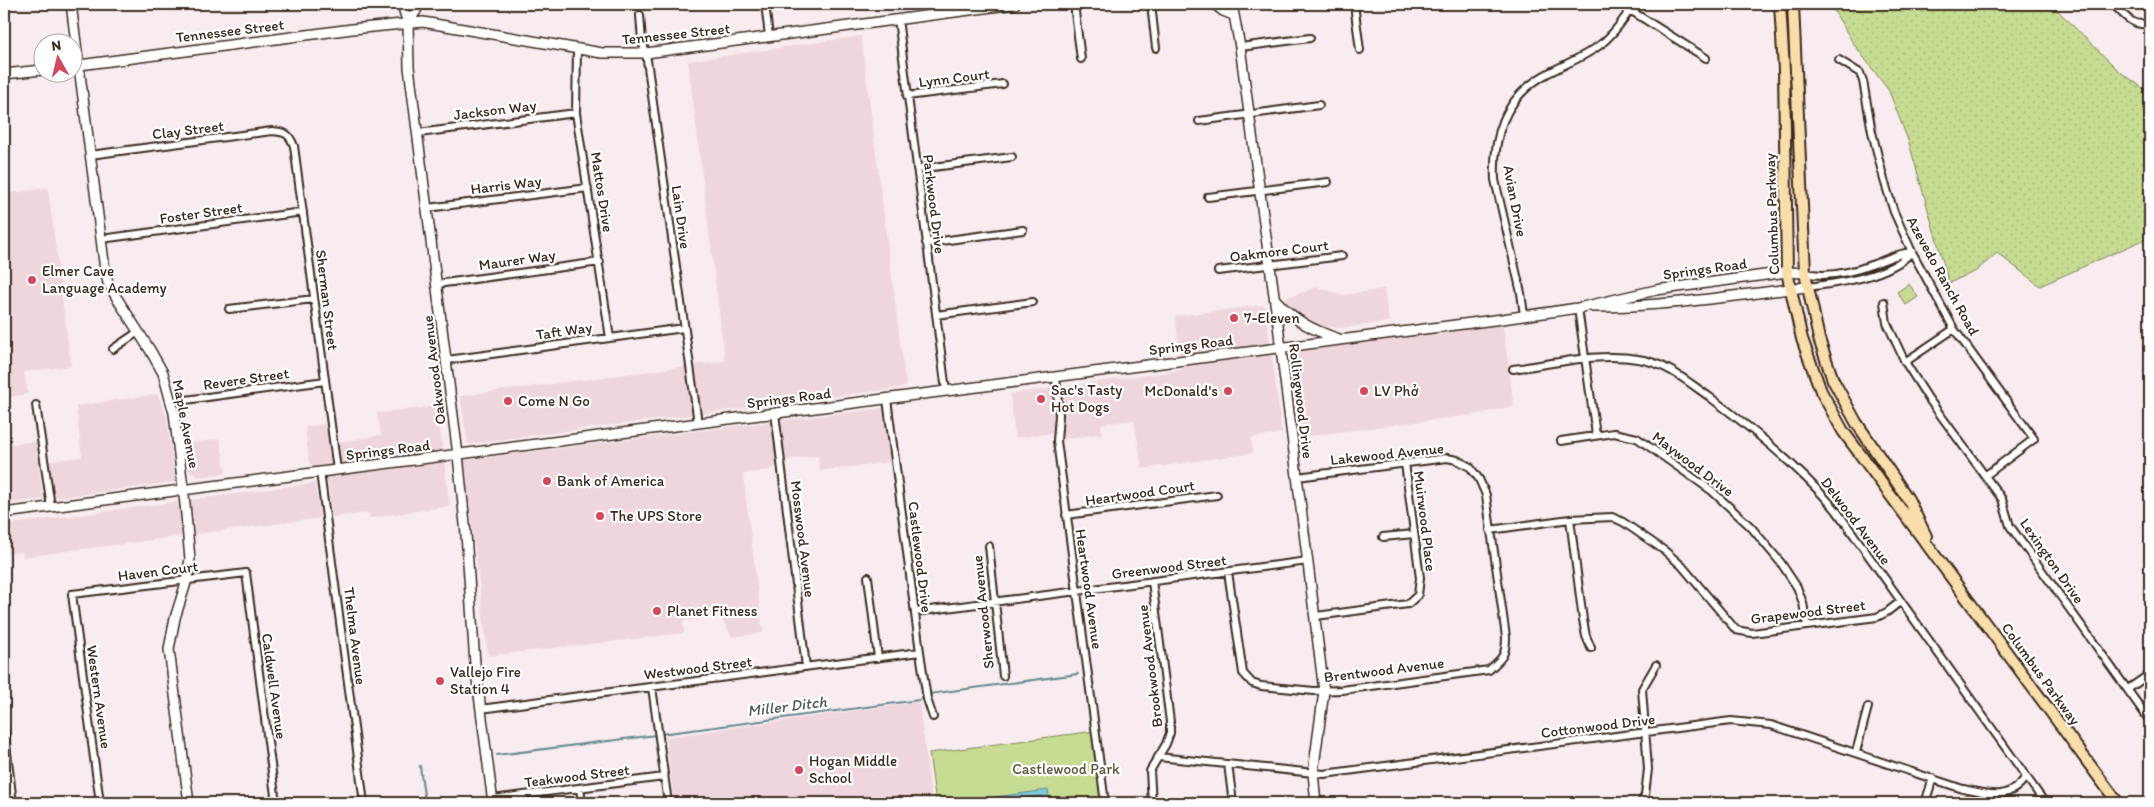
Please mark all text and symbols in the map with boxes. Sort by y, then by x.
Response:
street label: Tennessee Street [175,15,285,47]
street label: Tennessee Street [621,19,731,49]
north arrow [32,32,82,82]
text: N [50,37,62,55]
street label: Lynn Court [918,65,991,91]
street label: Jackson Way [453,96,537,124]
street label: Clay Street [151,117,225,143]
street label: Mattos Drive [587,151,617,233]
street label: Parkwood Drive [919,153,949,255]
street label: Columbus Parkway [1761,153,1783,275]
street label: Avian Drive [1499,164,1531,238]
street label: Harris Way [469,172,543,198]
street label: Lain Drive [668,184,694,250]
street label: Foster Street [158,198,244,228]
street label: Azevedo Ranch Road [1903,213,1984,339]
street label: Oakmore Court [1228,236,1330,266]
street label: Maurer Way [478,246,556,274]
street label: Sherman Street [312,249,342,352]
street label: Springs Road [1662,254,1748,284]
place label: Elmer Cave Language Academy [42,262,167,297]
marker: Elmer Cave Language Academy [26,274,38,286]
place label: 7-Eleven [1244,309,1300,327]
marker: 7-Eleven [1228,312,1240,324]
street label: Oakwood Avenue [418,314,450,426]
street label: Taft Way [535,318,593,344]
street label: Springs Road [1148,331,1234,359]
street label: Rollingwood Drive [1285,342,1317,460]
street label: Revere Street [202,364,290,394]
street label: Maple Avenue [169,378,203,470]
place label: Sac's Tasty Hot Dogs [1051,381,1122,416]
place label: McDonald's [1145,382,1218,400]
place label: LV Phở [1374,382,1419,400]
street label: Springs Road [746,384,832,412]
marker: McDonald's [1222,385,1234,397]
marker: LV Phở [1358,385,1370,397]
place label: Come N Go [518,392,590,410]
marker: Sac's Tasty Hot Dogs [1035,393,1047,405]
marker: Come N Go [502,395,514,407]
street label: Maywood Drive [1649,428,1737,500]
street label: Springs Road [345,436,431,464]
street label: Lakewood Avenue [1329,439,1445,469]
street label: Muirwood Place [1410,470,1440,572]
place label: Bank of America [557,472,665,490]
street label: Delwood Avenue [1817,474,1895,568]
marker: Bank of America [541,475,553,487]
street label: Heartwood Court [1084,476,1196,510]
street label: Mosswood Avenue [787,480,819,598]
street label: Castlewood Drive [904,500,936,614]
place label: The UPS Store [610,507,702,525]
marker: The UPS Store [594,510,606,522]
street label: Lexington Drive [2016,515,2088,607]
street label: Heartwood Avenue [1072,528,1106,650]
street label: Greenwood Street [1110,551,1228,583]
street label: Sherwood Avenue [968,554,998,670]
street label: Haven Court [117,557,200,585]
street label: Thelma Avenue [340,586,370,686]
street label: Grapewood Street [1749,596,1867,628]
place label: Planet Fitness [667,602,758,620]
street label: Brookwood Avenue [1134,604,1166,728]
marker: Planet Fitness [651,605,663,617]
street label: Columbus Parkway [1998,619,2084,729]
street label: Caldwell Avenue [258,632,290,740]
street label: Western Avenue [83,644,115,750]
street label: Westwood Street [643,652,753,684]
street label: Brentwood Avenue [1323,654,1445,686]
place label: Vallejo Fire Station 4 [450,663,521,698]
marker: Vallejo Fire Station 4 [434,675,446,687]
water label: Miller Ditch [746,692,828,720]
street label: Cottonwood Drive [1540,710,1656,742]
place label: Hogan Middle School [809,752,897,787]
park label: Castlewood Park [1012,760,1120,778]
street label: Teakwood Street [523,761,631,791]
marker: Hogan Middle School [793,764,805,776]

